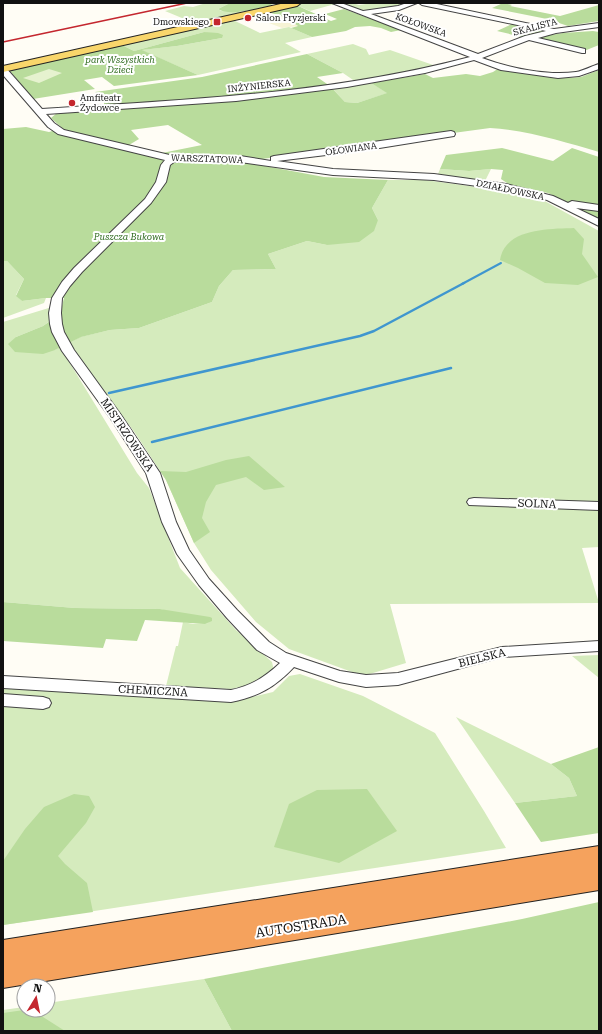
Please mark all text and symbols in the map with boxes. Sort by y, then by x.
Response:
street label: KOŁOWSKA [394,11,449,39]
marker: Salon Fryzjerski [243,13,253,23]
place label: Salon Fryzjerski [256,13,326,23]
street label: SKALISTA [512,16,559,38]
place label: Dmowskiego [153,17,209,27]
marker: Dmowskiego [212,17,222,27]
park label: park Wszystkich Dzieci [84,55,155,75]
street label: INŻYNIERSKA [227,77,292,94]
place label: Amfiteatr Żydowce [80,93,121,113]
marker: Amfiteatr Żydowce [67,98,77,108]
street label: OŁOWIANA [325,140,378,158]
street label: WARSZTATOWA [171,153,244,165]
street label: DZIAŁDOWSKA [475,178,546,202]
park label: Puszcza Bukowa [93,232,165,242]
street label: MISTRZOWSKA [98,396,156,474]
street label: SOLNA [517,497,557,511]
street label: BIELSKA [457,646,507,670]
street label: CHEMICZNA [118,683,189,699]
street label: AUTOSTRADA [255,911,347,941]
north arrow [16,978,56,1018]
text: N [32,982,43,996]

